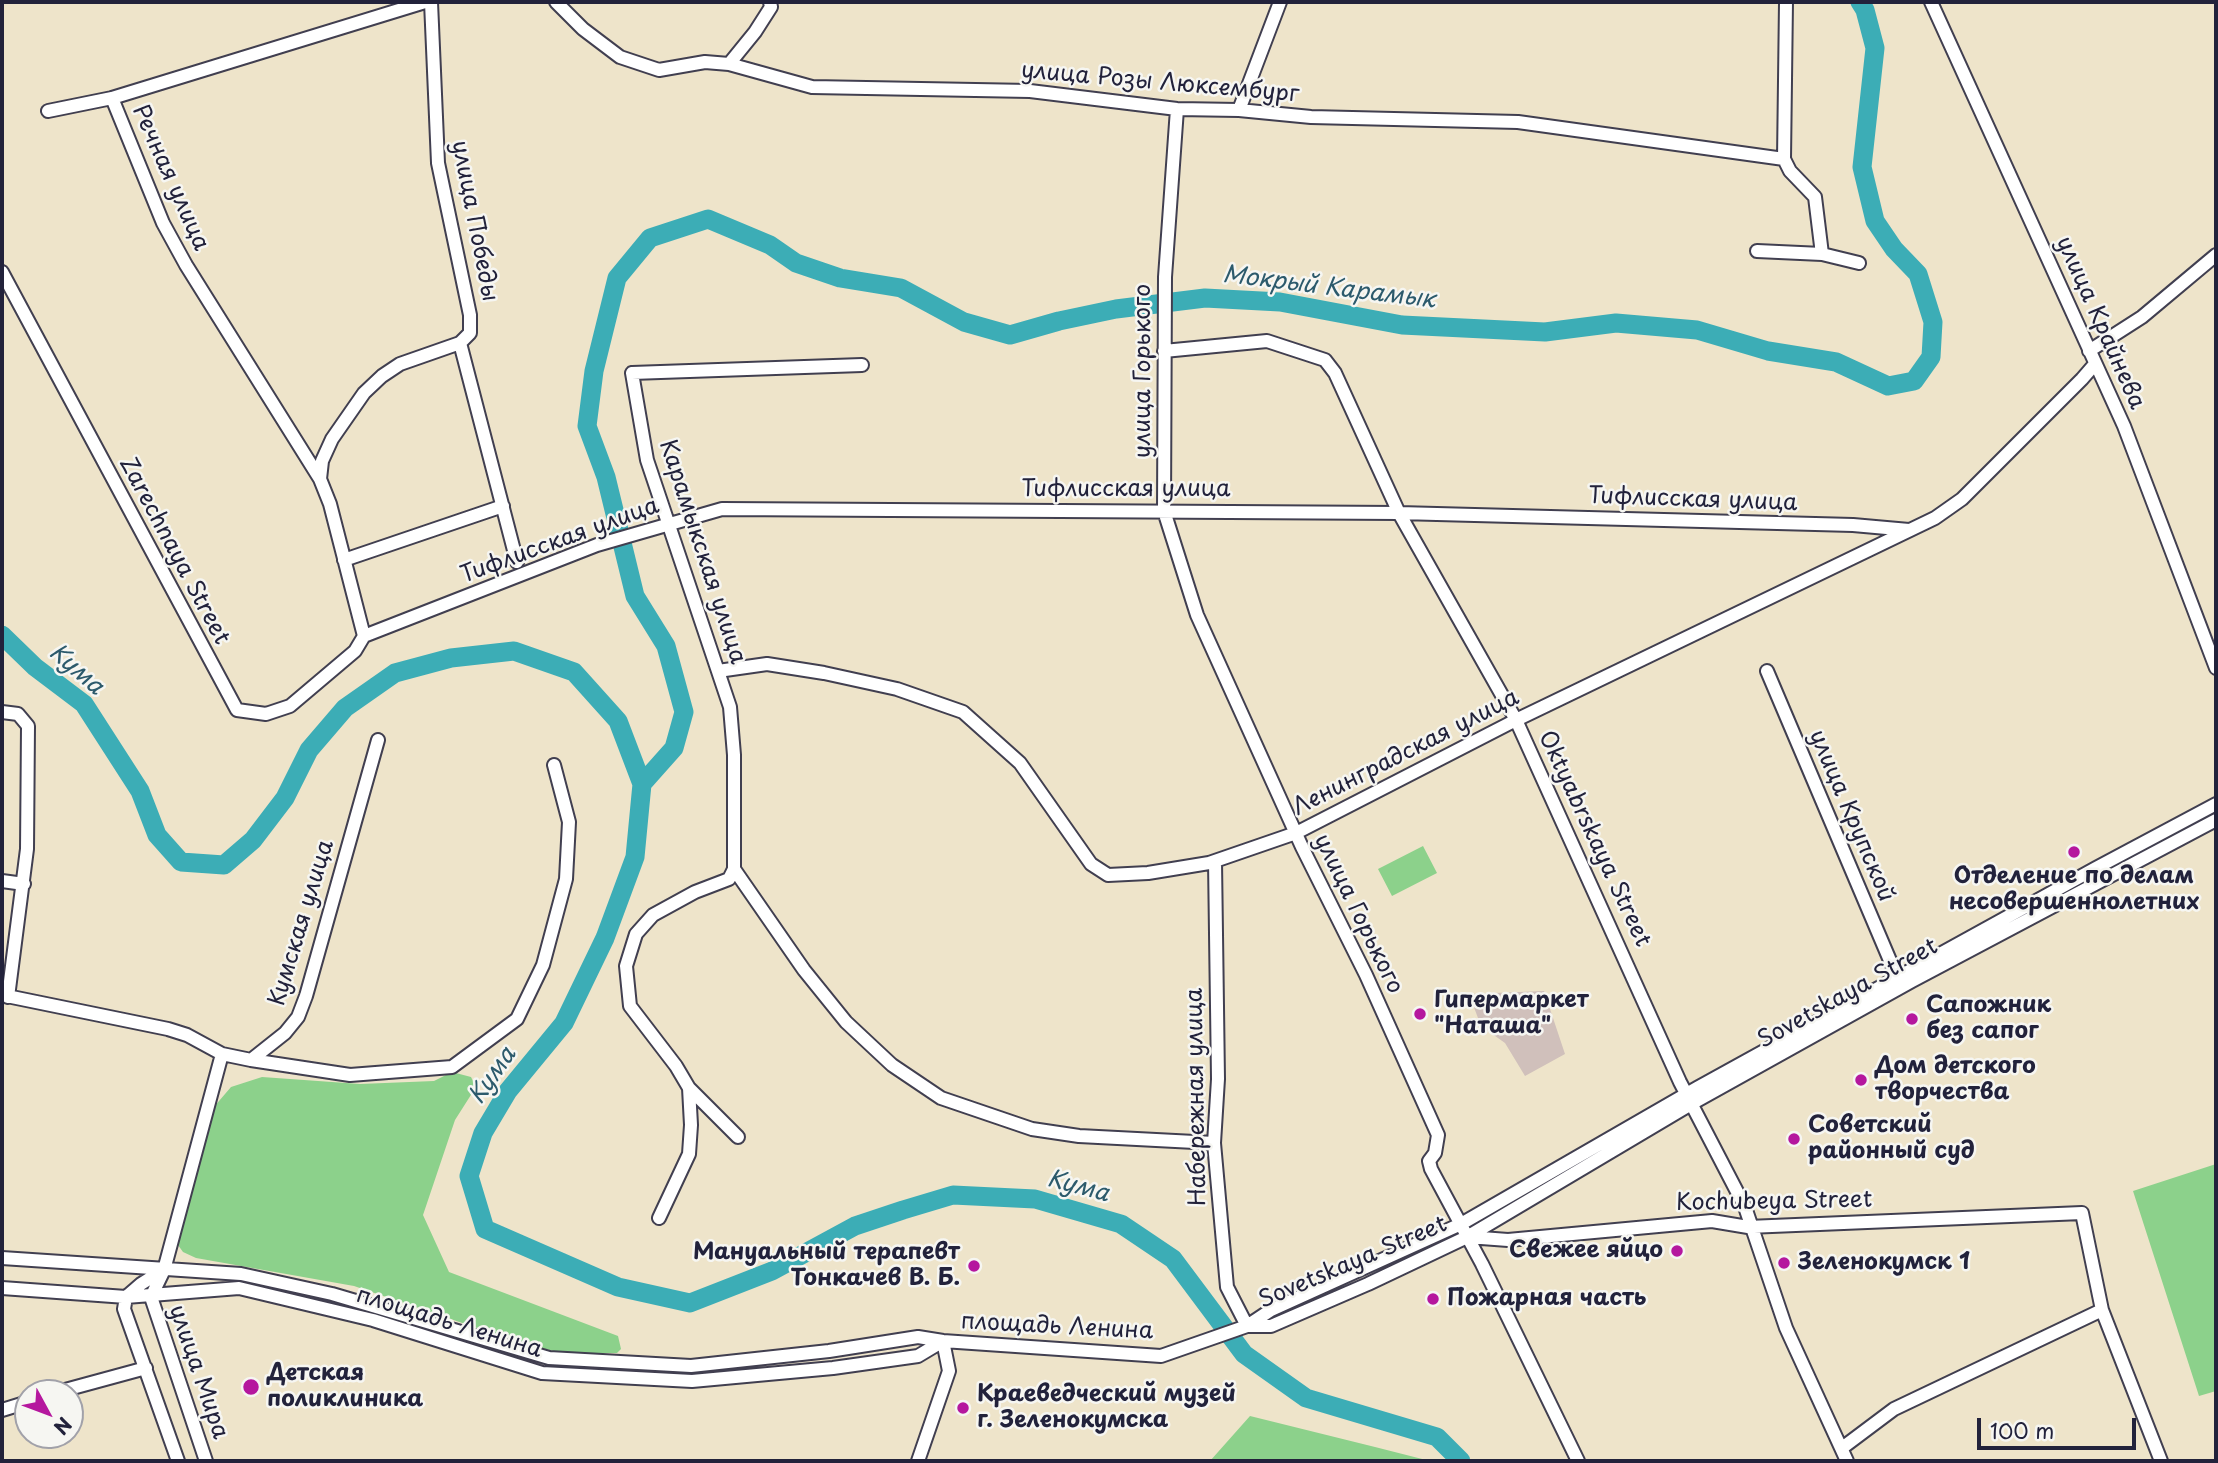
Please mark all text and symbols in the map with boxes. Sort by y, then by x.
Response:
street label: улица Розы Люксембург [1020,57,1300,109]
street label: Речная улица [126,101,214,255]
street label: улица Победы [445,138,503,304]
street label: улица Крайнева [2050,232,2150,414]
water label: Мокрый Карамык [1221,261,1437,315]
street label: улица Горького [1130,284,1158,458]
street label: Карамыкская улица [653,436,751,668]
street label: Zarechnaya Street [113,452,235,650]
street label: Тифлисская улица [1021,476,1231,504]
street label: Тифлисская улица [1588,483,1798,517]
street label: Тифлисская улица [457,492,663,590]
water label: Кума [43,639,109,701]
street label: Ленинградская улица [1288,684,1524,822]
street label: улица Крупской [1802,726,1900,906]
street label: Oktyabrskaya Street [1532,727,1656,951]
street label: улица Горького [1307,830,1409,998]
street label: Кумская улица [264,837,340,1009]
marker: Отделение по делам несовершеннолетних [2066,844,2082,860]
place label: Отделение по делам несовершеннолетних [1949,863,2199,917]
street label: Sovetskaya Street [1753,933,1943,1055]
place label: Гипермаркет "Наташа" [1434,987,1589,1041]
street label: Набережная улица [1181,988,1213,1206]
place label: Сапожник без сапог [1926,992,2051,1046]
marker: Гипермаркет "Наташа" [1412,1006,1428,1022]
marker: Сапожник без сапог [1904,1011,1920,1027]
water label: Кума [463,1042,523,1110]
place label: Дом детского творчества [1875,1053,2036,1107]
marker: Дом детского творчества [1853,1072,1869,1088]
place label: Советский районный суд [1808,1112,1975,1166]
marker: Советский районный суд [1786,1131,1802,1147]
water label: Кума [1044,1165,1112,1209]
street label: Kochubeya Street [1676,1186,1872,1218]
street label: Sovetskaya Street [1255,1211,1451,1315]
place label: Свежее яйцо [1509,1237,1663,1265]
place label: Мануальный терапевт Тонкачев В. Б. [693,1239,960,1293]
marker: Свежее яйцо [1669,1243,1685,1259]
place label: Зеленокумск 1 [1798,1249,1970,1277]
marker: Зеленокумск 1 [1776,1255,1792,1271]
marker: Мануальный терапевт Тонкачев В. Б. [966,1258,982,1274]
street label: площадь Ленина [353,1282,545,1364]
place label: Пожарная часть [1447,1285,1646,1313]
marker: Пожарная часть [1425,1291,1441,1307]
street label: улица Мира [162,1301,234,1443]
street label: площадь Ленина [960,1308,1154,1346]
place label: Детская поликлиника [267,1360,423,1414]
marker: Детская поликлиника [241,1377,261,1397]
north arrow [14,1379,84,1449]
place label: Краеведческий музей г. Зеленокумска [977,1381,1236,1435]
marker: Краеведческий музей г. Зеленокумска [955,1400,971,1416]
scale bar [1980,1404,2139,1448]
text: N [48,1412,79,1441]
text: 100 m [1990,1414,2054,1446]

